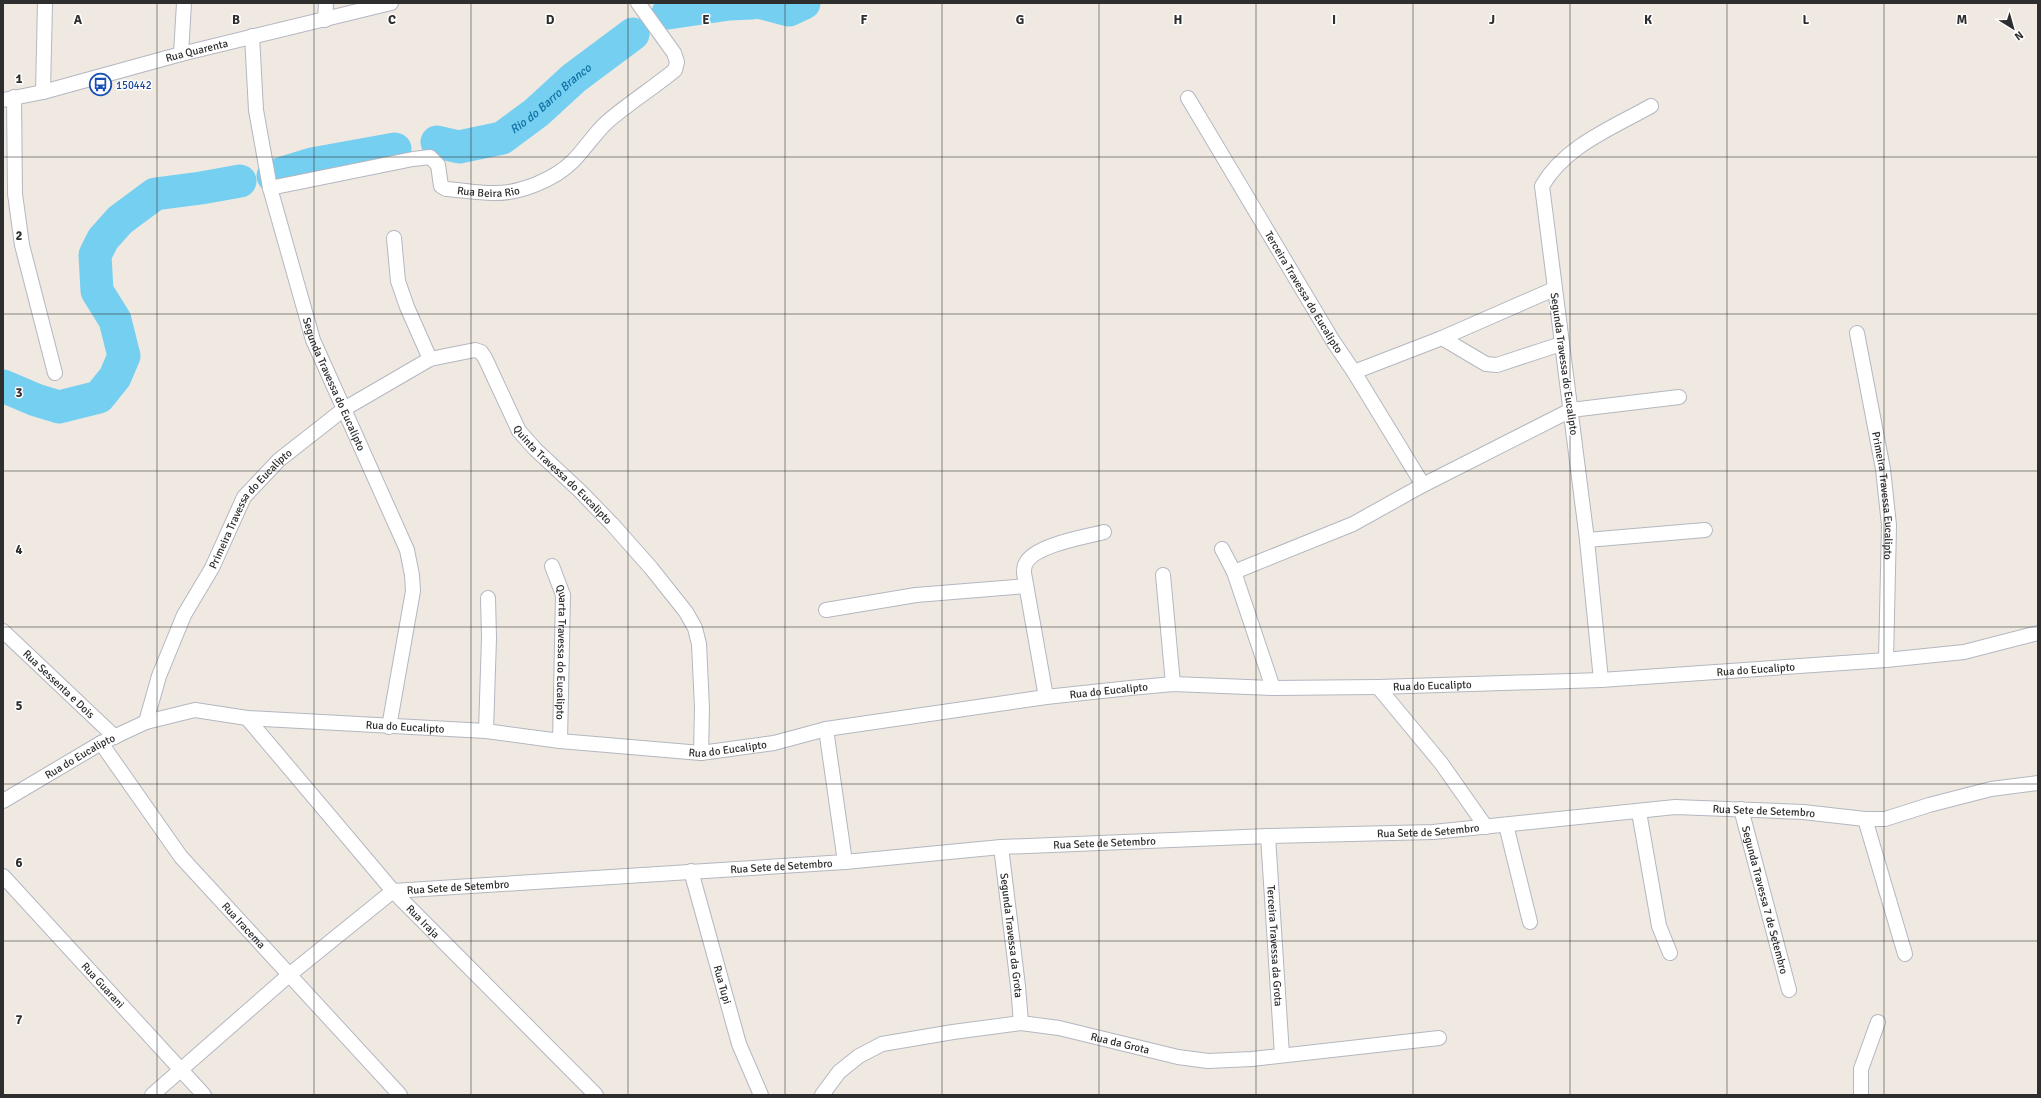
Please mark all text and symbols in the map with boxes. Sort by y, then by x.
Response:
north arrow [1993,8,2033,48]
text: A [74,12,83,28]
text: B [232,12,240,28]
text: C [388,12,396,28]
text: D [546,12,555,28]
text: E [702,12,710,28]
text: F [861,12,868,28]
text: G [1016,12,1024,28]
text: H [1174,12,1182,28]
text: I [1332,12,1336,28]
text: J [1489,12,1495,28]
text: K [1644,12,1652,28]
text: L [1803,12,1810,28]
text: M [1957,12,1968,28]
text: N [2012,28,2026,43]
street label: Rua Quarenta [164,36,230,64]
water label: Rio do Barro Branco [507,60,595,137]
text: 1 [15,71,23,87]
bus stop icon: 150442 [88,72,114,98]
place label: 150442 [116,79,152,92]
street label: Rua Beira Rio [457,183,521,200]
text: 2 [15,228,23,244]
street label: Terceira Travessa do Eucalipto [1262,229,1346,356]
street label: Segunda Travessa do Eucalipto [1548,292,1580,436]
street label: Segunda Travessa do Eucalipto [300,316,368,453]
text: 3 [15,385,23,401]
street label: Quinta Travessa do Eucalipto [511,423,615,527]
street label: Primeira Travessa Eucalipto [1869,430,1896,560]
street label: Primeira Travessa do Eucalipto [206,446,295,571]
text: 4 [15,542,23,558]
street label: Quarta Travessa do Eucalipto [553,583,570,720]
street label: Rua Sessenta e Dois [20,647,98,721]
street label: Rua do Eucalipto [1716,660,1796,678]
street label: Rua do Eucalipto [1393,678,1472,693]
street label: Rua do Eucalipto [1069,680,1149,701]
text: 5 [15,698,23,714]
street label: Rua do Eucalipto [365,718,445,735]
street label: Rua do Eucalipto [42,731,117,781]
street label: Rua do Eucalipto [688,738,768,759]
street label: Rua Sete de Setembro [1712,802,1816,820]
street label: Rua Sete de Setembro [1377,821,1480,840]
street label: Segunda Travessa 7 de Setembro [1739,824,1791,976]
street label: Rua Sete de Setembro [1053,834,1156,851]
text: 6 [15,855,23,871]
street label: Rua Sete de Setembro [730,856,833,876]
street label: Segunda Travessa da Grota [998,872,1025,999]
street label: Rua Sete de Setembro [406,877,510,897]
street label: Terceira Travessa da Grota [1265,885,1285,1007]
street label: Rua Iracema [219,899,269,951]
street label: Rua Iraja [404,902,443,941]
street label: Rua Guarani [79,959,127,1011]
street label: Rua Tupi [711,964,734,1006]
text: 7 [15,1012,23,1028]
street label: Rua da Grota [1089,1029,1151,1056]

